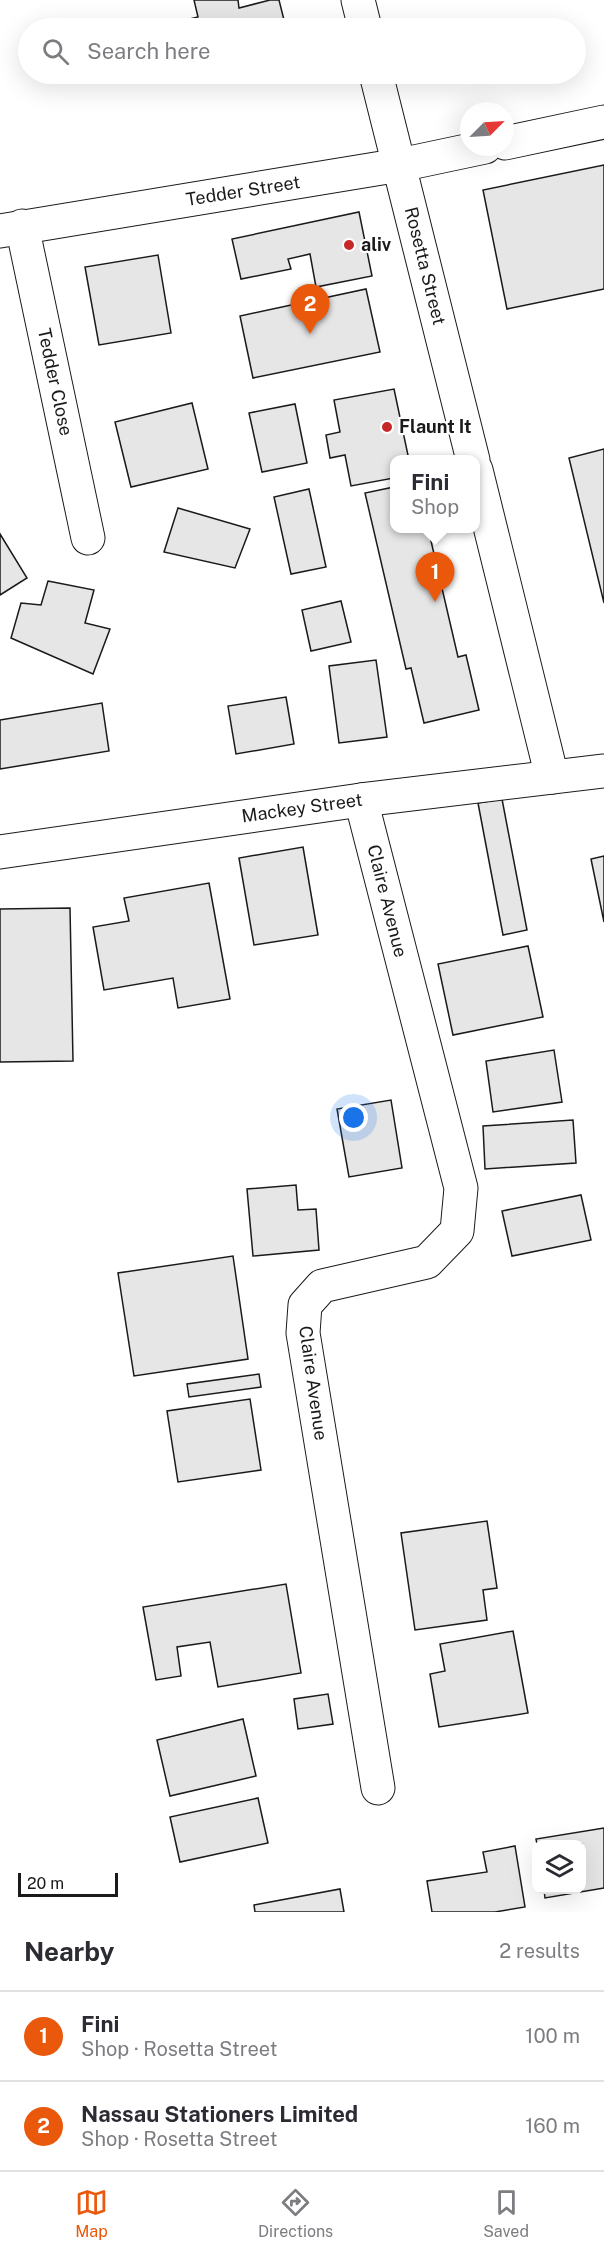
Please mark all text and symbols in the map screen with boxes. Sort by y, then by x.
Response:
search box [18,18,586,84]
icon: search [39,35,72,68]
text: Search here [87,38,211,64]
north arrow [460,102,514,156]
street label: Tedder Street [184,171,302,210]
street label: Rosetta Street [401,205,450,327]
place label: aliv [361,234,392,255]
marker: aliv [342,238,356,252]
pin: 2 [290,284,330,334]
street label: Tedder Close [34,326,77,438]
place label: Flaunt It [399,416,472,437]
marker: Flaunt It [380,420,394,434]
popup [390,455,480,533]
text: Fini [411,469,449,495]
text: Shop [411,495,459,519]
pin: 1 [416,552,454,602]
street label: Mackey Street [240,789,364,826]
street label: Claire Avenue [363,842,412,959]
your location [339,1103,368,1132]
street label: Claire Avenue [295,1324,332,1442]
map controls [532,1840,586,1894]
button: layers [532,1840,586,1894]
scale bar [18,1870,118,1898]
text: 20 m [27,1874,64,1893]
text: Nearby [24,1936,114,1967]
text: 2 results [499,1939,580,1963]
text: Fini [81,2011,119,2037]
text: 1 [39,2024,48,2048]
text: 100 m [525,2024,580,2048]
text: Shop · Rosetta Street [81,2037,277,2061]
text: Nassau Stationers Limited [81,2101,358,2127]
text: 2 [37,2114,50,2138]
text: 160 m [525,2114,580,2138]
text: Shop · Rosetta Street [81,2127,277,2151]
tab: Map [75,2186,108,2241]
tab: Directions [258,2186,333,2241]
tab: Saved [483,2186,529,2241]

